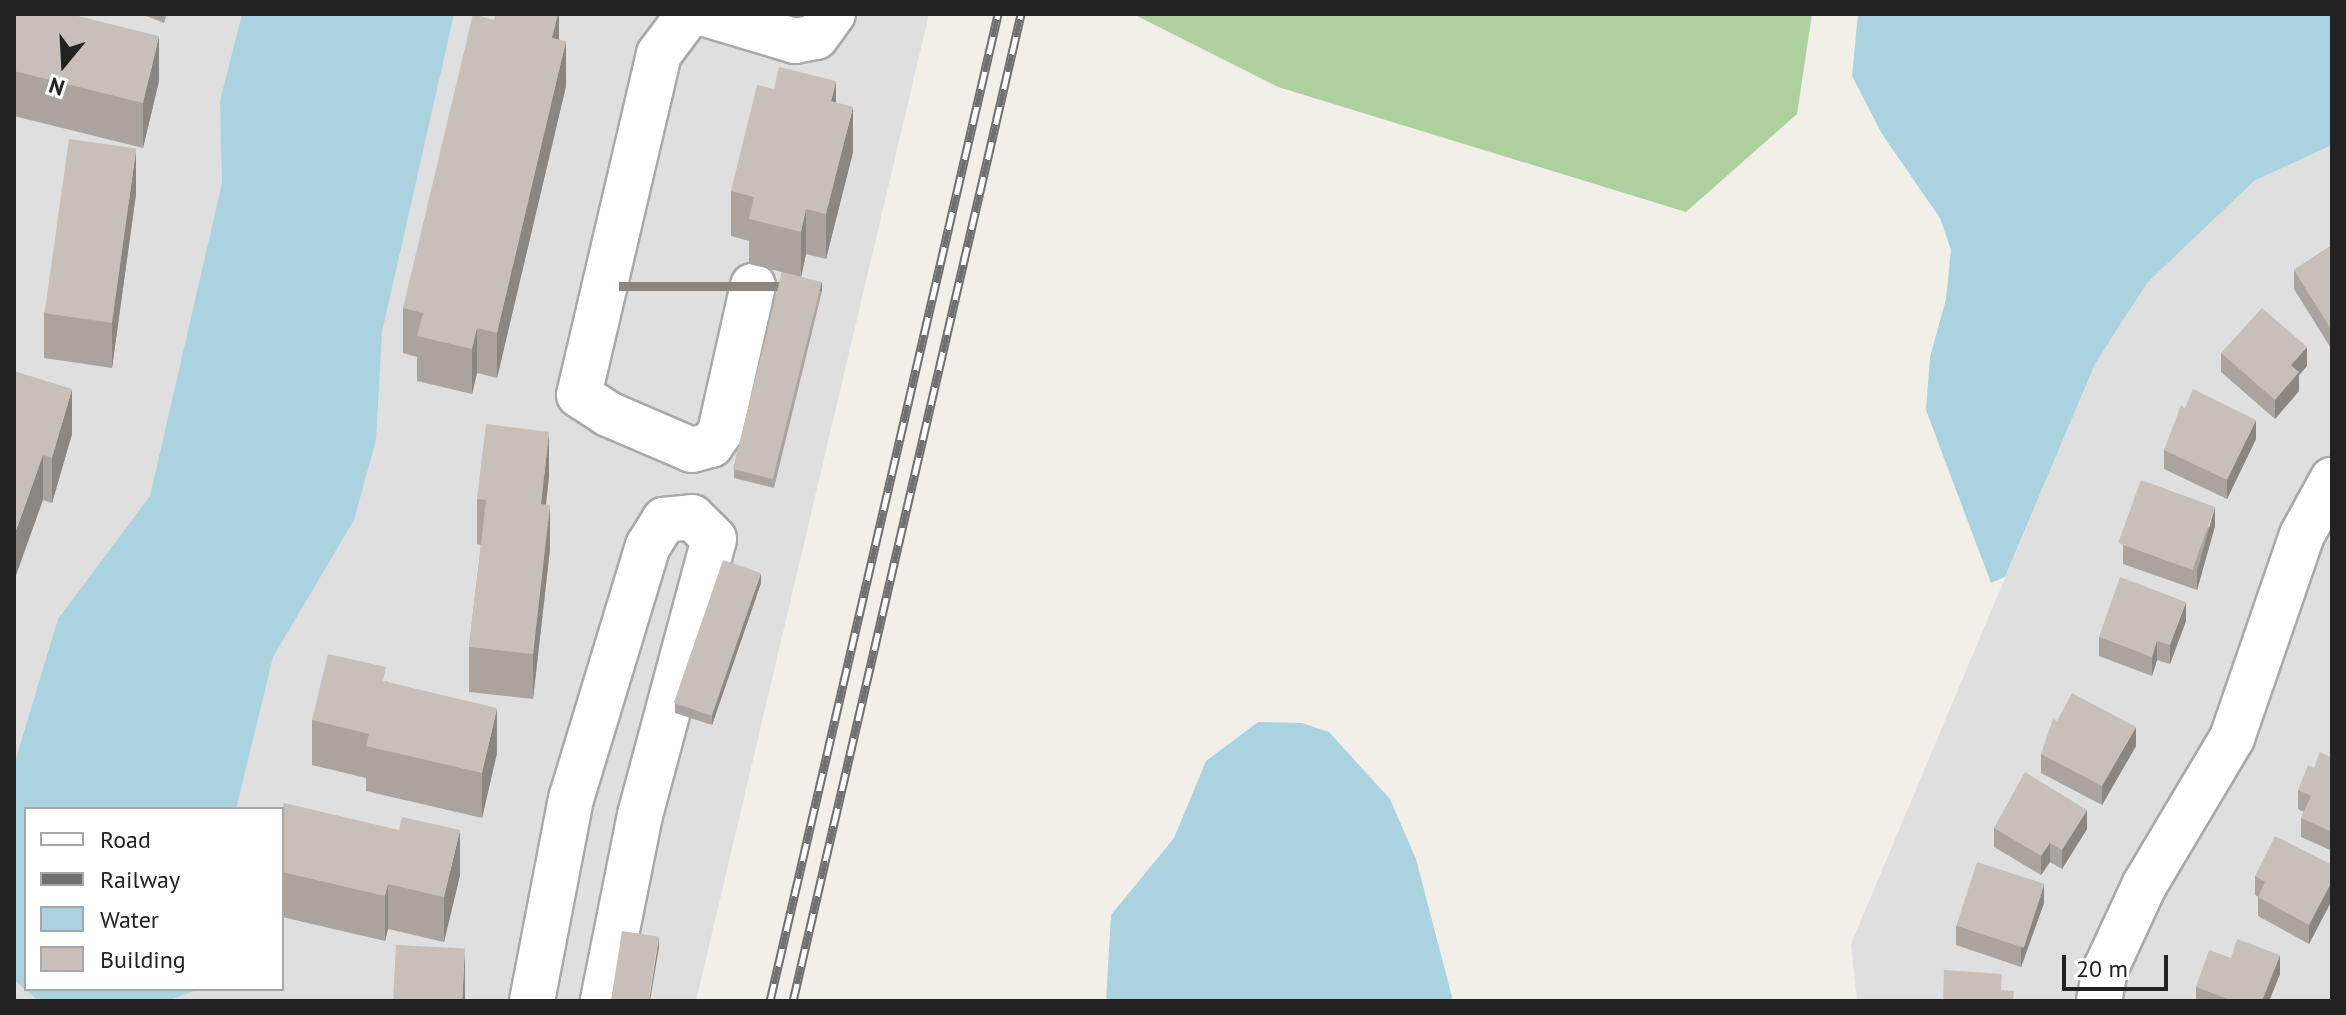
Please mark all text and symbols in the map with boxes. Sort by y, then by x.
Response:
north arrow [24,24,104,104]
text: N [45,71,68,102]
legend [24,807,284,991]
text: Road [100,824,151,855]
text: Railway [100,864,180,895]
text: Water [100,904,159,935]
scale bar [2066,939,2172,989]
text: Building [100,944,186,975]
text: 20 m [2076,953,2128,984]

